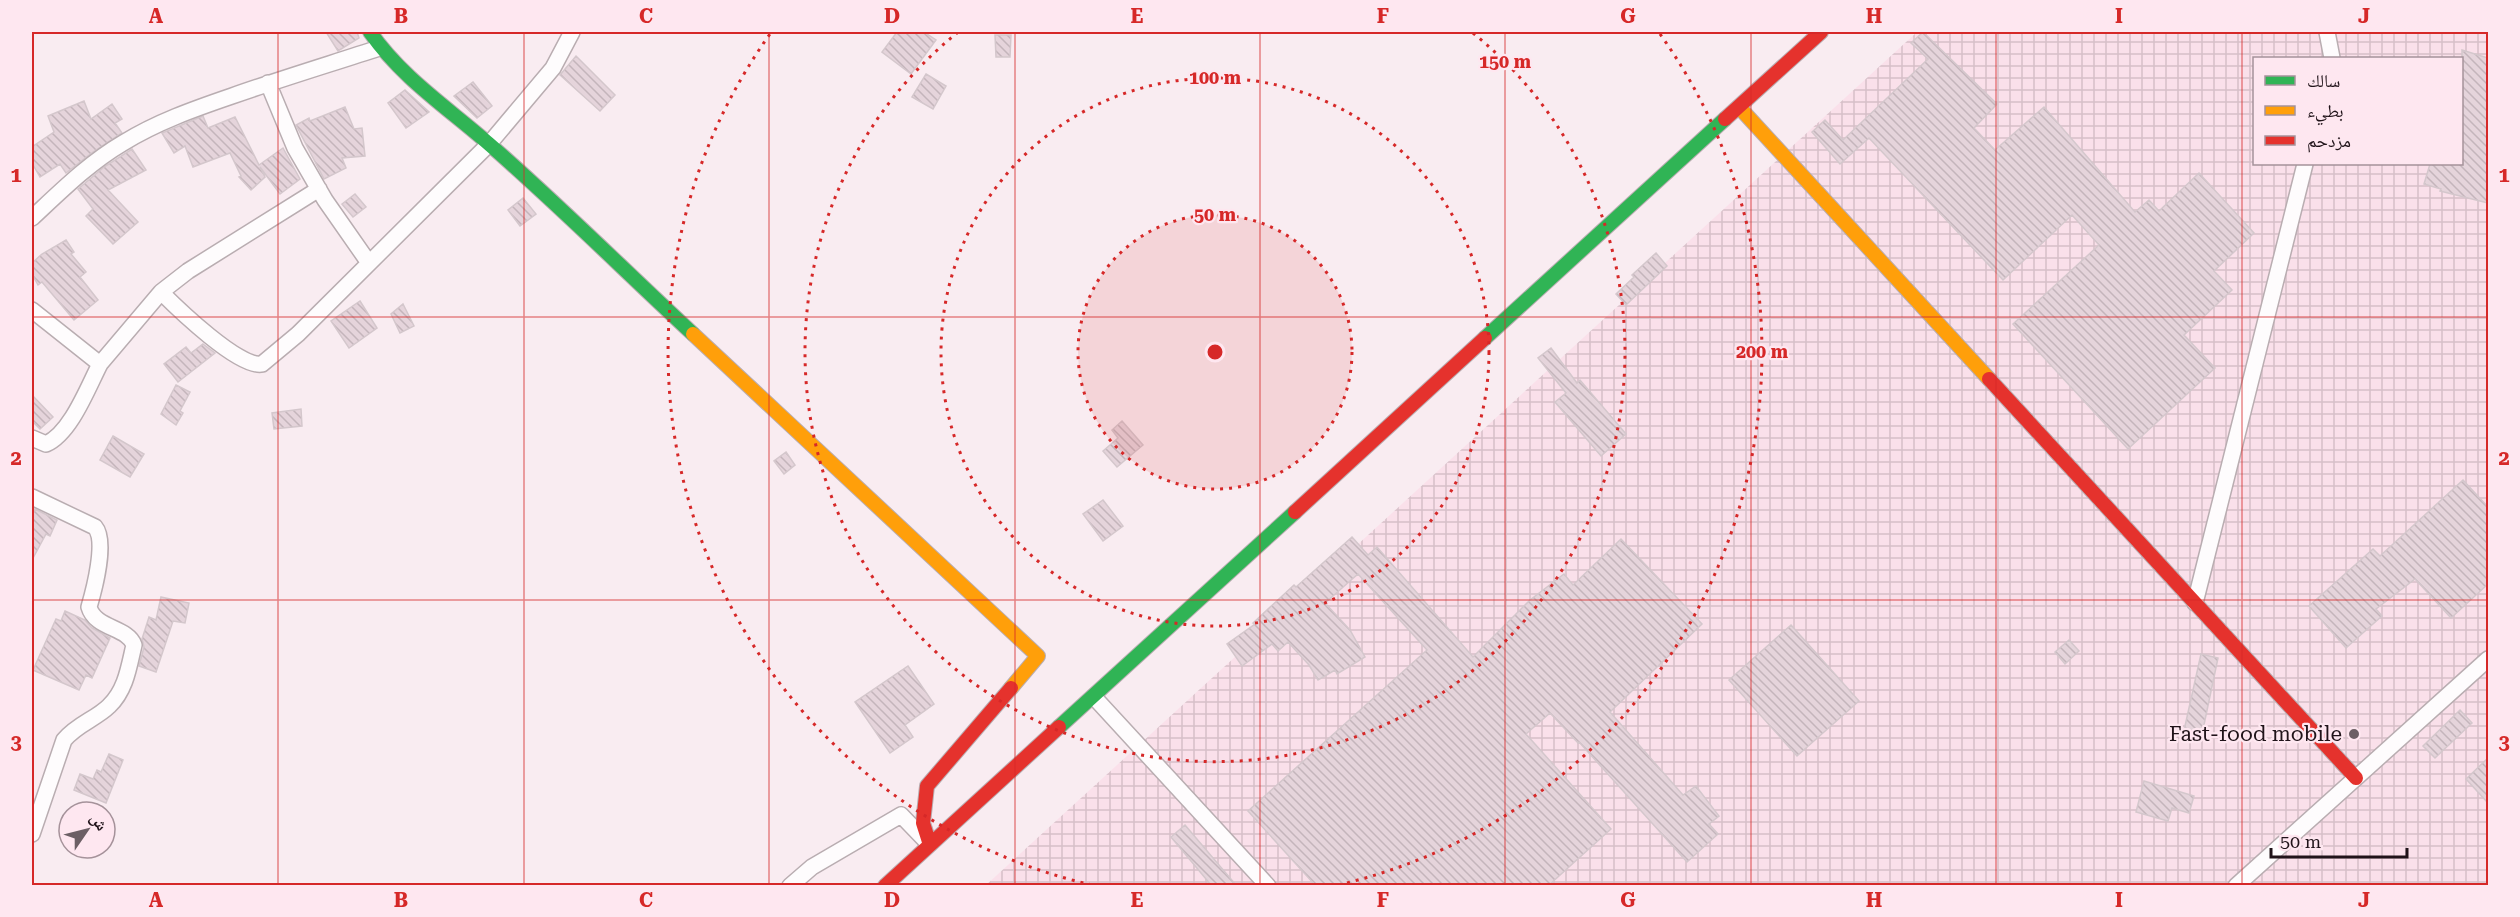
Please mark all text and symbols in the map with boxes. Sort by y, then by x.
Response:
text: A [149,4,164,28]
text: B [394,4,408,28]
text: C [639,4,653,28]
text: D [884,4,900,28]
text: E [1131,4,1144,28]
text: F [1377,4,1389,28]
text: G [1620,4,1636,28]
text: H [1866,4,1882,28]
text: I [2115,4,2123,28]
text: J [2358,4,2370,28]
text: 150 m [1479,51,1532,72]
legend [2253,57,2463,165]
text: 100 m [1189,67,1242,88]
text: سالك [2307,70,2340,91]
text: بطيء [2307,100,2344,126]
text: مزدحم [2307,130,2351,153]
text: 1 [10,163,22,187]
text: 1 [2498,163,2510,187]
text: 50 m [1194,204,1237,225]
text: 200 m [1736,341,1789,362]
centre of rings [1205,342,1225,362]
text: 2 [10,446,22,470]
text: 2 [2498,446,2510,470]
place label: Fast-food mobile [2169,722,2342,746]
marker: Fast-food mobile [2347,727,2361,741]
text: 3 [10,730,22,754]
text: 3 [2498,730,2510,754]
north arrow [57,800,117,860]
text: ش [86,809,112,834]
scale bar [2271,821,2408,859]
text: 50 m [2280,831,2321,852]
text: A [149,888,164,912]
text: B [394,888,408,912]
text: C [639,888,653,912]
text: D [884,888,900,912]
text: E [1131,888,1144,912]
text: F [1377,888,1389,912]
text: G [1620,888,1636,912]
text: H [1866,888,1882,912]
text: I [2115,888,2123,912]
text: J [2358,888,2370,912]

